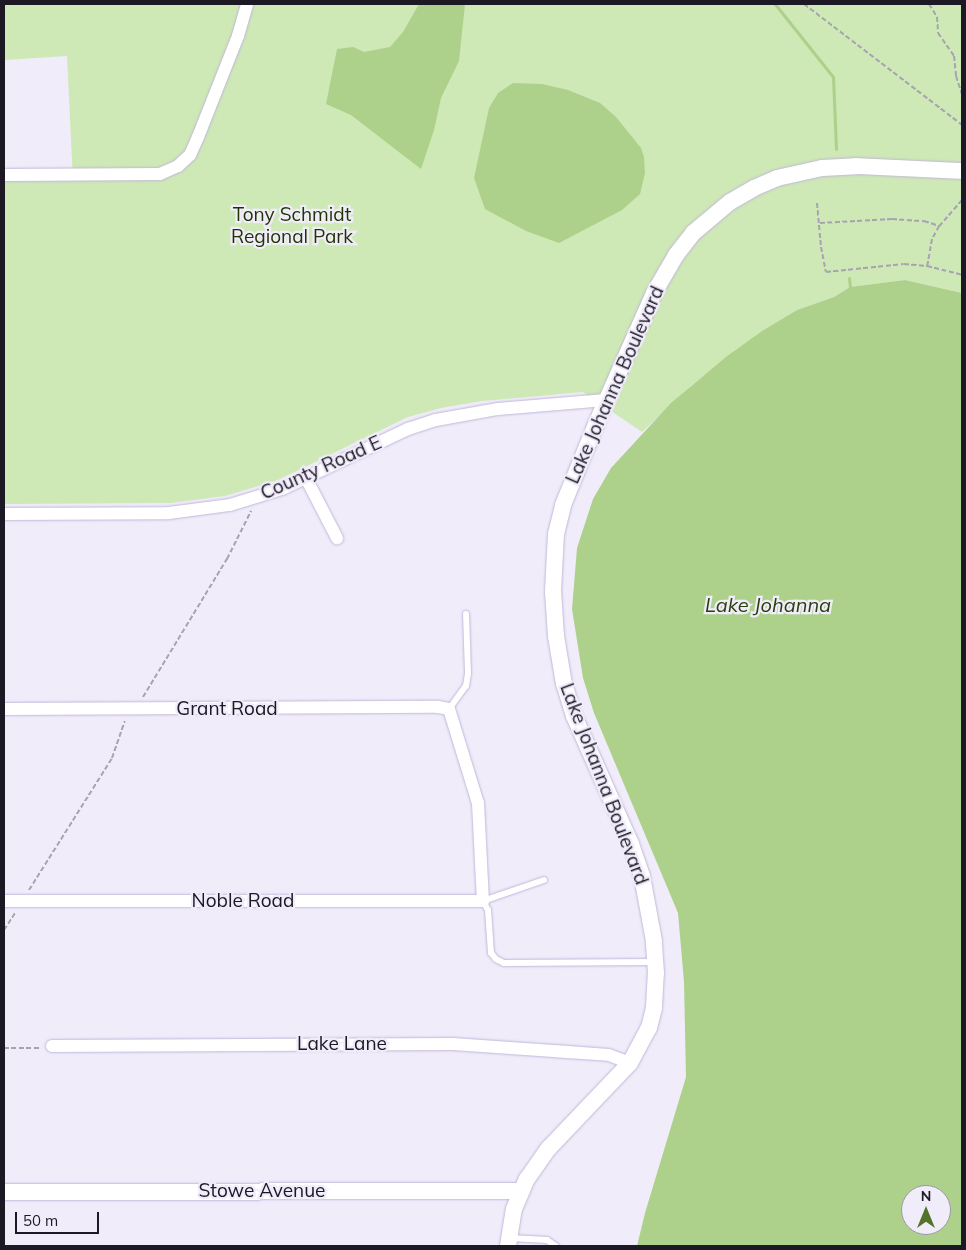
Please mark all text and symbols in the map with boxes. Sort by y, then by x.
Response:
park label: Tony Schmidt Regional Park [231,204,353,248]
street label: Lake Johanna Boulevard [561,283,669,487]
street label: County Road E [257,431,385,505]
water label: Lake Johanna [705,592,831,616]
street label: Lake Johanna Boulevard [555,680,653,888]
street label: Grant Road [176,698,278,720]
street label: Noble Road [192,890,294,912]
street label: Lake Lane [297,1033,387,1055]
street label: Stowe Avenue [199,1180,325,1202]
north arrow [901,1185,951,1235]
text: N [921,1187,931,1205]
scale bar [18,1202,101,1234]
text: 50 m [23,1211,58,1230]

